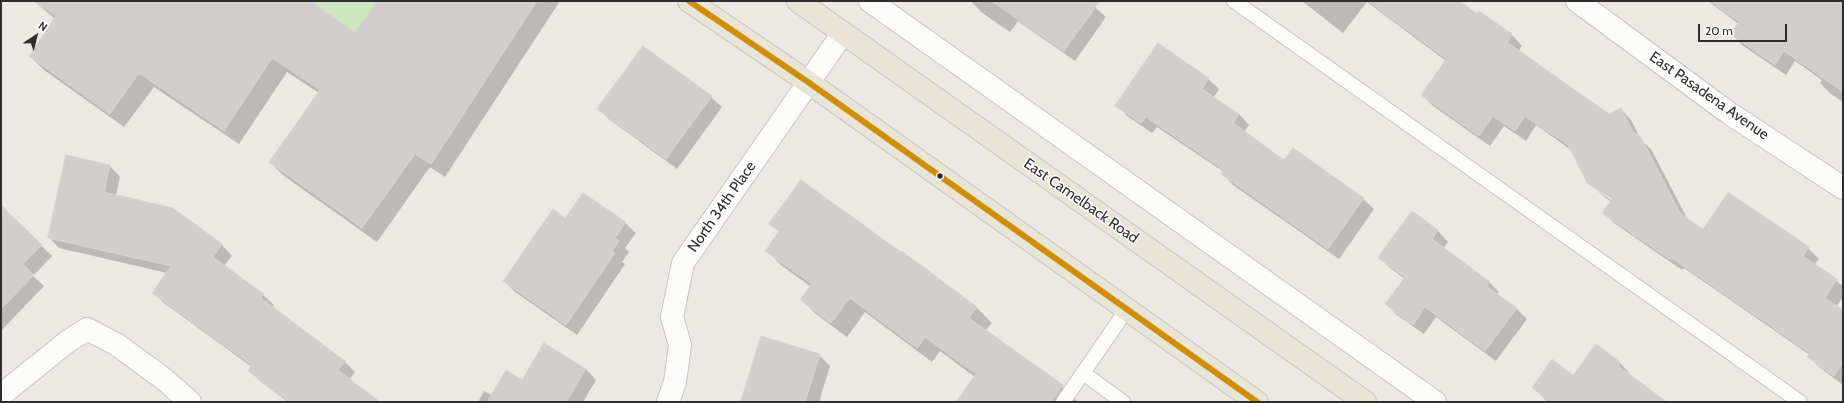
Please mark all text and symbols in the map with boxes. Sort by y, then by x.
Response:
north arrow [16,16,56,56]
scale bar [1700,16,1789,42]
text: N [36,18,50,34]
text: 20 m [1705,23,1733,38]
street label: East Pasadena Avenue [1646,48,1772,144]
street label: East Camelback Road [1020,155,1142,247]
street label: North 34th Place [684,158,760,256]
unlabelled marker [935,171,945,181]

